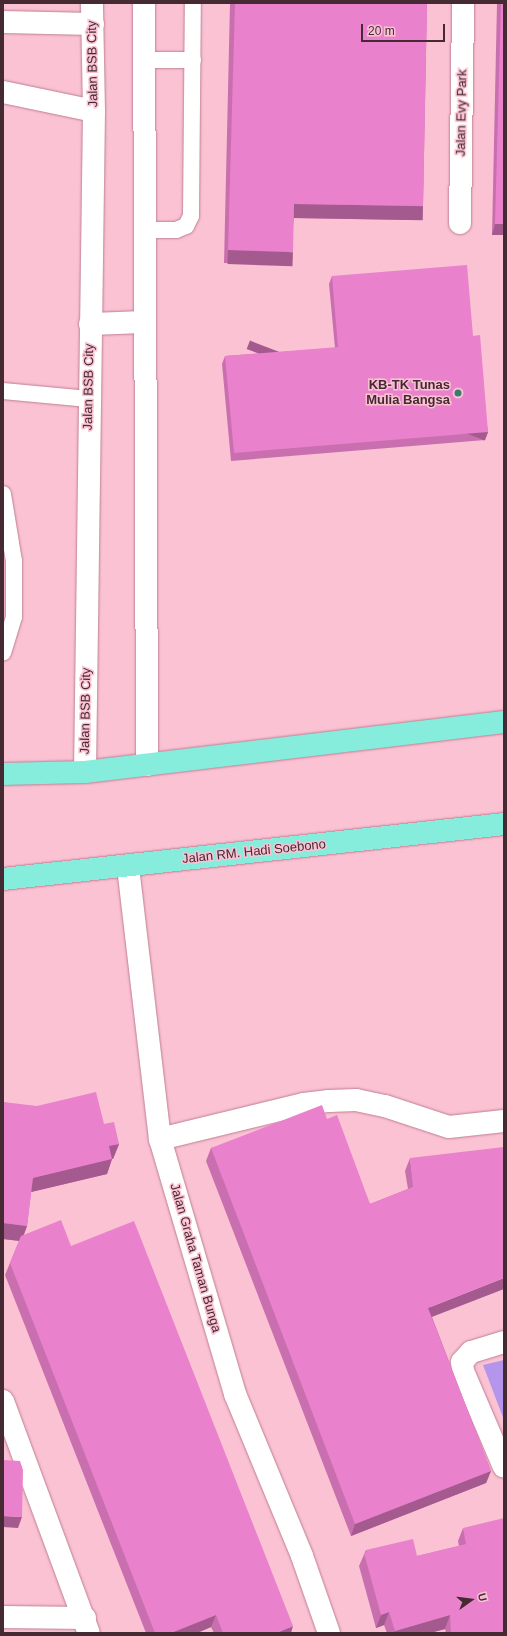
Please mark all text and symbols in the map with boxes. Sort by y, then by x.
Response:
scale bar [363,16,447,42]
street label: Jalan BSB City [84,21,102,107]
text: 20 m [368,24,395,38]
street label: Jalan Evy Park [453,70,471,156]
street label: Jalan BSB City [80,344,98,430]
place label: KB-TK Tunas Mulia Bangsa [366,378,450,409]
marker: KB-TK Tunas Mulia Bangsa [453,388,463,398]
street label: Jalan BSB City [77,668,95,754]
street label: Jalan RM. Hadi Soebono [181,837,327,867]
street label: Jalan Graha Taman Bunga [166,1182,224,1334]
north arrow [451,1580,491,1620]
text: U [476,1592,489,1602]

